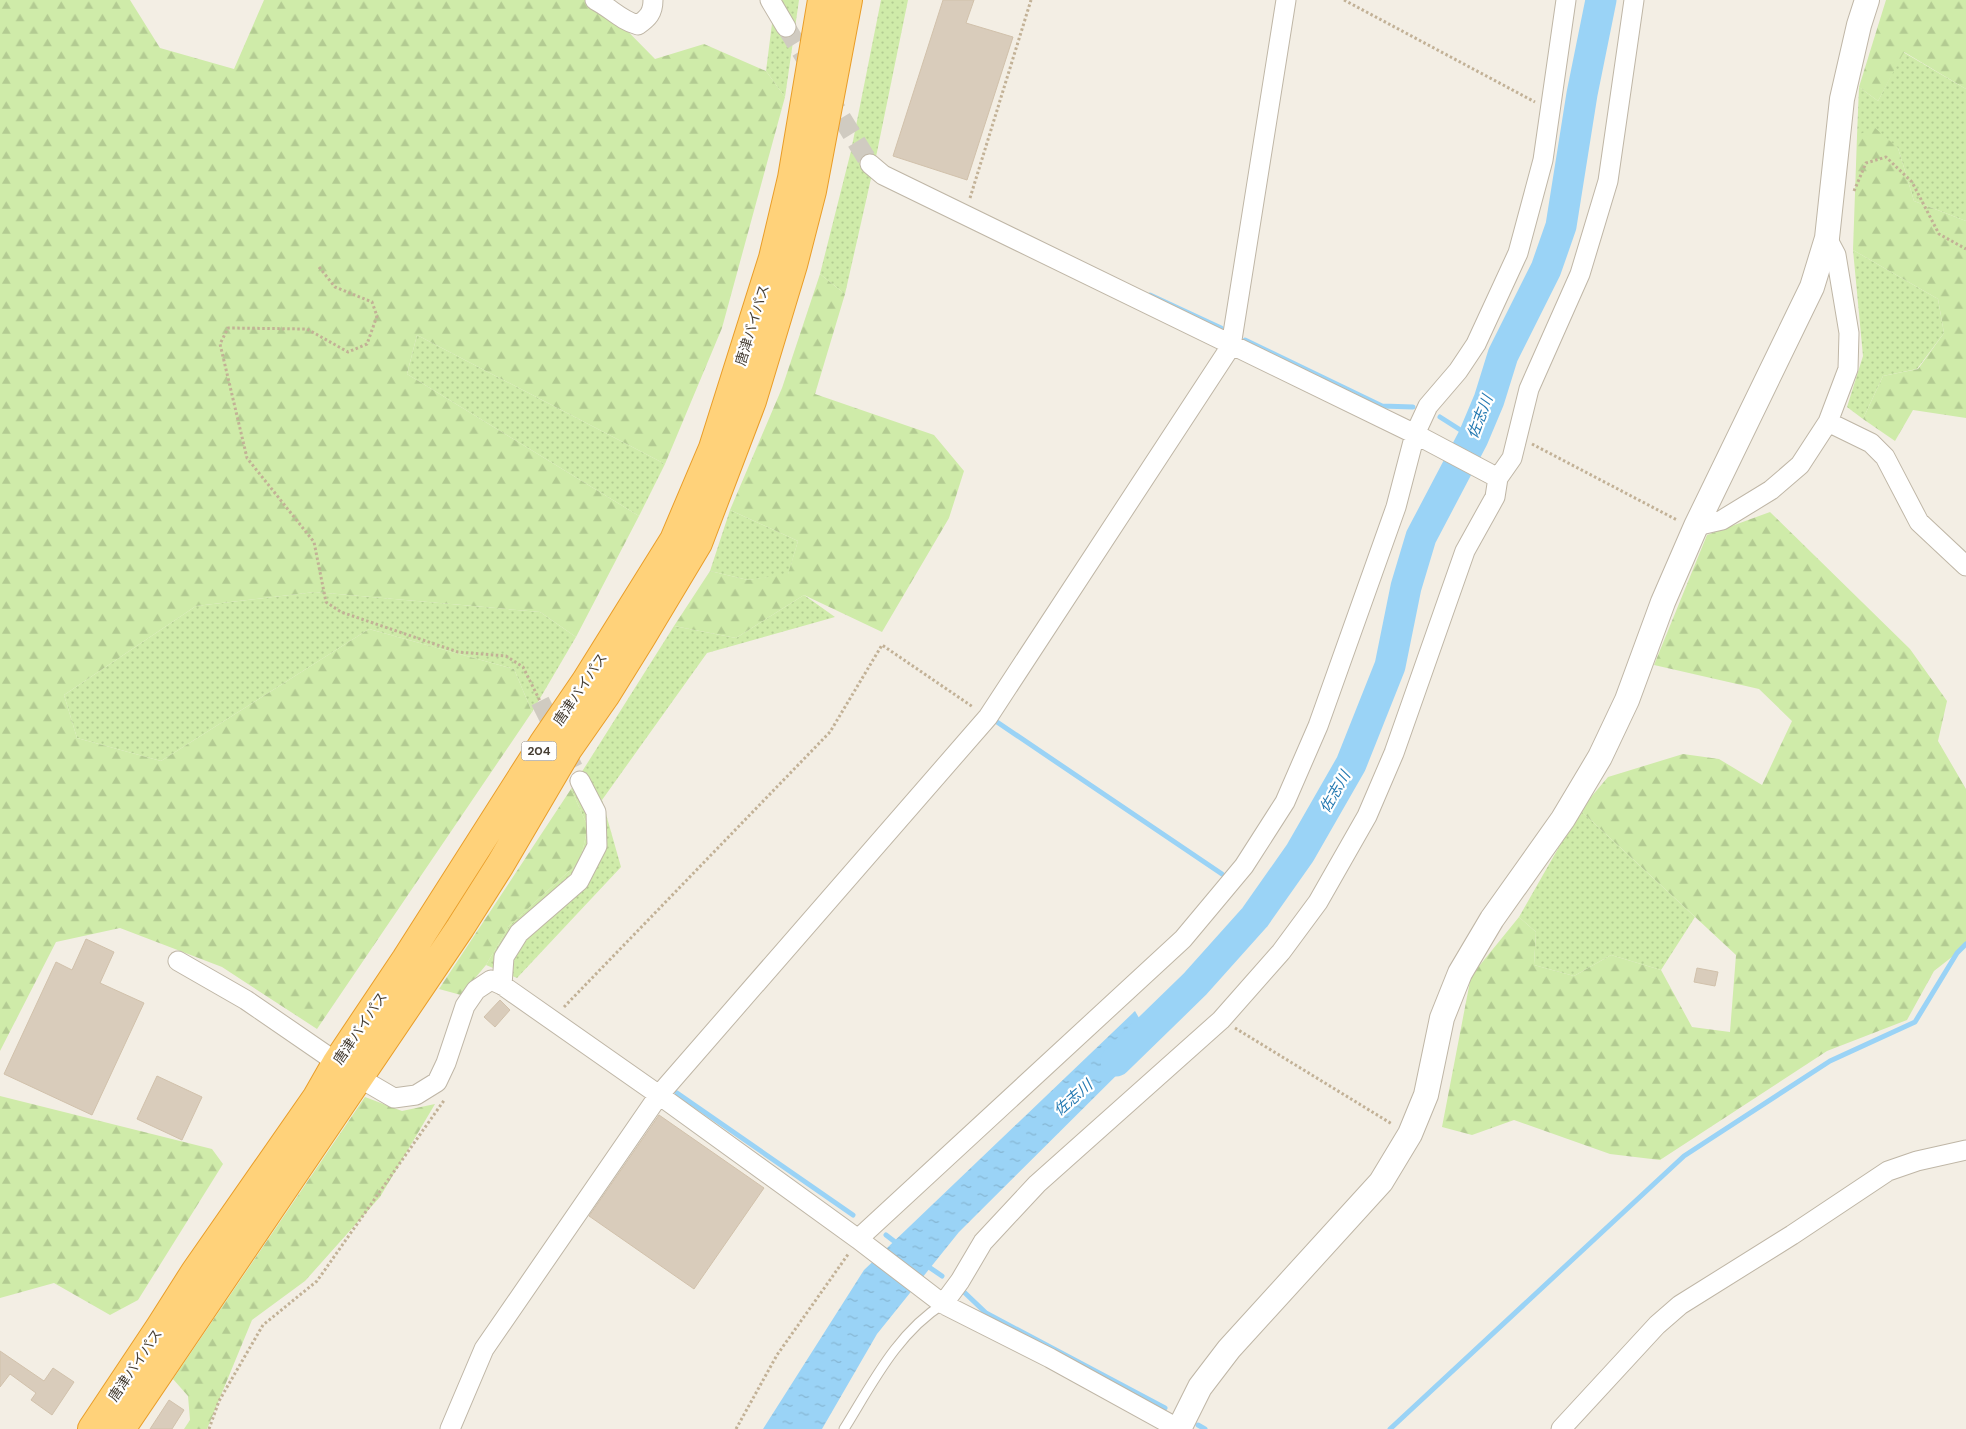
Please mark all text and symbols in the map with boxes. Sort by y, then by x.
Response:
street label: 唐津バイパス [731,282,773,368]
water label: 佐志川 [1463,391,1498,442]
street label: 唐津バイパス [549,649,611,729]
road number: 204 [522,741,556,760]
water label: 佐志川 [1315,766,1356,816]
street label: 唐津バイパス [329,988,391,1068]
water label: 佐志川 [1049,1074,1098,1120]
street label: 唐津バイパス [104,1325,166,1405]

